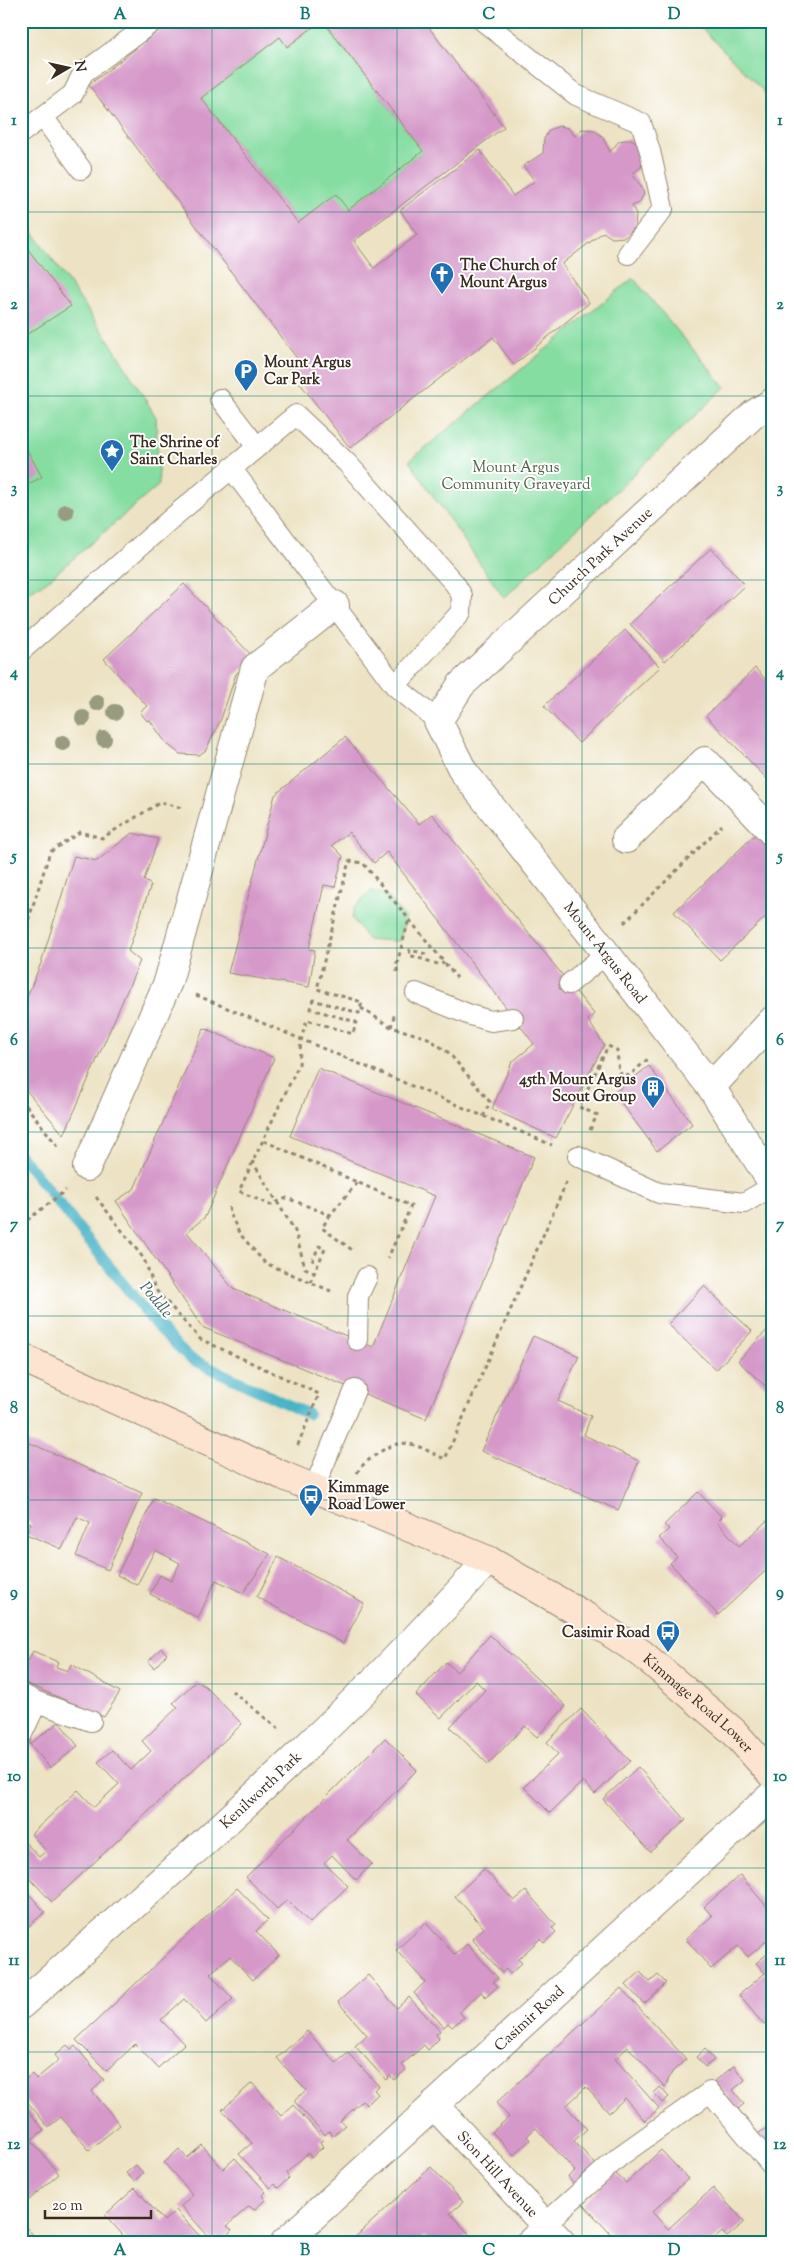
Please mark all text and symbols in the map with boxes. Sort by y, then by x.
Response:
text: A [114,4,127,27]
text: B [300,4,310,27]
text: C [483,4,496,27]
text: D [668,4,681,27]
north arrow [42,42,92,92]
text: N [68,59,90,73]
text: 1 [11,110,17,133]
text: 1 [777,110,783,133]
place label: The Church of Mount Argus [460,256,558,294]
church icon: The Church of Mount Argus [429,261,455,295]
text: 2 [10,294,18,317]
text: 2 [776,294,784,317]
place label: Mount Argus Car Park [264,353,351,391]
parking icon: Mount Argus Car Park [233,358,259,392]
place label: The Shrine of Saint Charles [130,433,221,471]
place icon: The Shrine of Saint Charles [99,438,125,472]
park label: Mount Argus Community Graveyard [441,458,591,496]
text: 3 [11,478,18,501]
text: 3 [777,478,784,501]
street label: Church Park Avenue [544,503,658,611]
text: 4 [9,662,18,685]
text: 4 [775,662,784,685]
text: 5 [9,846,17,869]
text: 5 [775,846,783,869]
street label: Mount Argus Road [558,898,651,1009]
text: 6 [10,1030,18,1053]
text: 6 [776,1030,784,1053]
place label: 45th Mount Argus Scout Group [518,1070,637,1108]
building icon: 45th Mount Argus Scout Group [640,1075,666,1109]
text: 7 [10,1214,19,1237]
text: 7 [776,1214,785,1237]
water label: Poddle [133,1277,177,1324]
text: 8 [10,1398,18,1421]
text: 8 [776,1398,784,1421]
place label: Kimmage Road Lower [328,1478,406,1516]
bus stop icon: Kimmage Road Lower [298,1483,324,1517]
text: 9 [10,1582,18,1605]
text: 9 [776,1582,784,1605]
bus stop icon: Casimir Road [655,1619,681,1653]
place label: Casimir Road [562,1623,651,1644]
street label: Kimmage Road Lower [637,1650,757,1759]
street label: Kenilworth Park [216,1748,307,1834]
text: 10 [7,1766,21,1789]
text: 10 [773,1766,787,1789]
text: 11 [9,1950,20,1973]
text: 11 [775,1950,786,1973]
street label: Casimir Road [490,1981,570,2057]
street label: Sion Hill Avenue [451,2127,542,2223]
text: 12 [8,2134,21,2157]
text: 12 [774,2134,787,2157]
scale bar [45,2188,151,2220]
text: 20 m [52,2196,83,2217]
text: A [114,2240,127,2263]
text: B [300,2240,310,2263]
text: C [483,2240,496,2263]
text: D [668,2240,681,2263]

